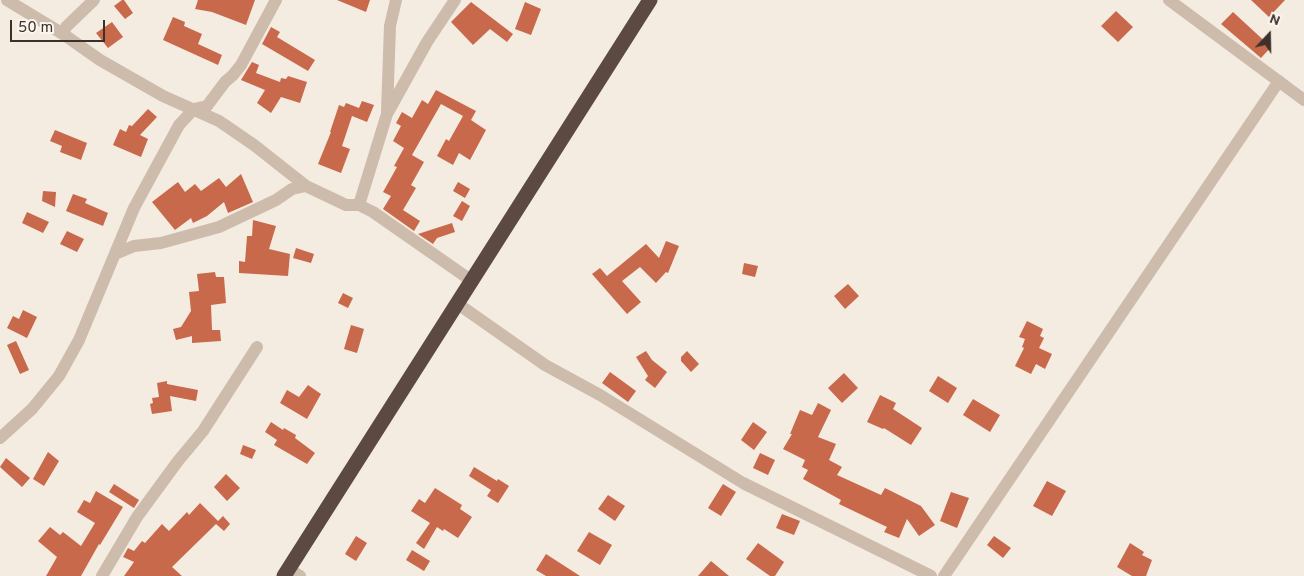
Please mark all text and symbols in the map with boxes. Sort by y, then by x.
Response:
scale bar [12,10,108,42]
north arrow [1244,10,1294,60]
text: N [1267,11,1282,30]
text: 50 m [18,19,53,38]

